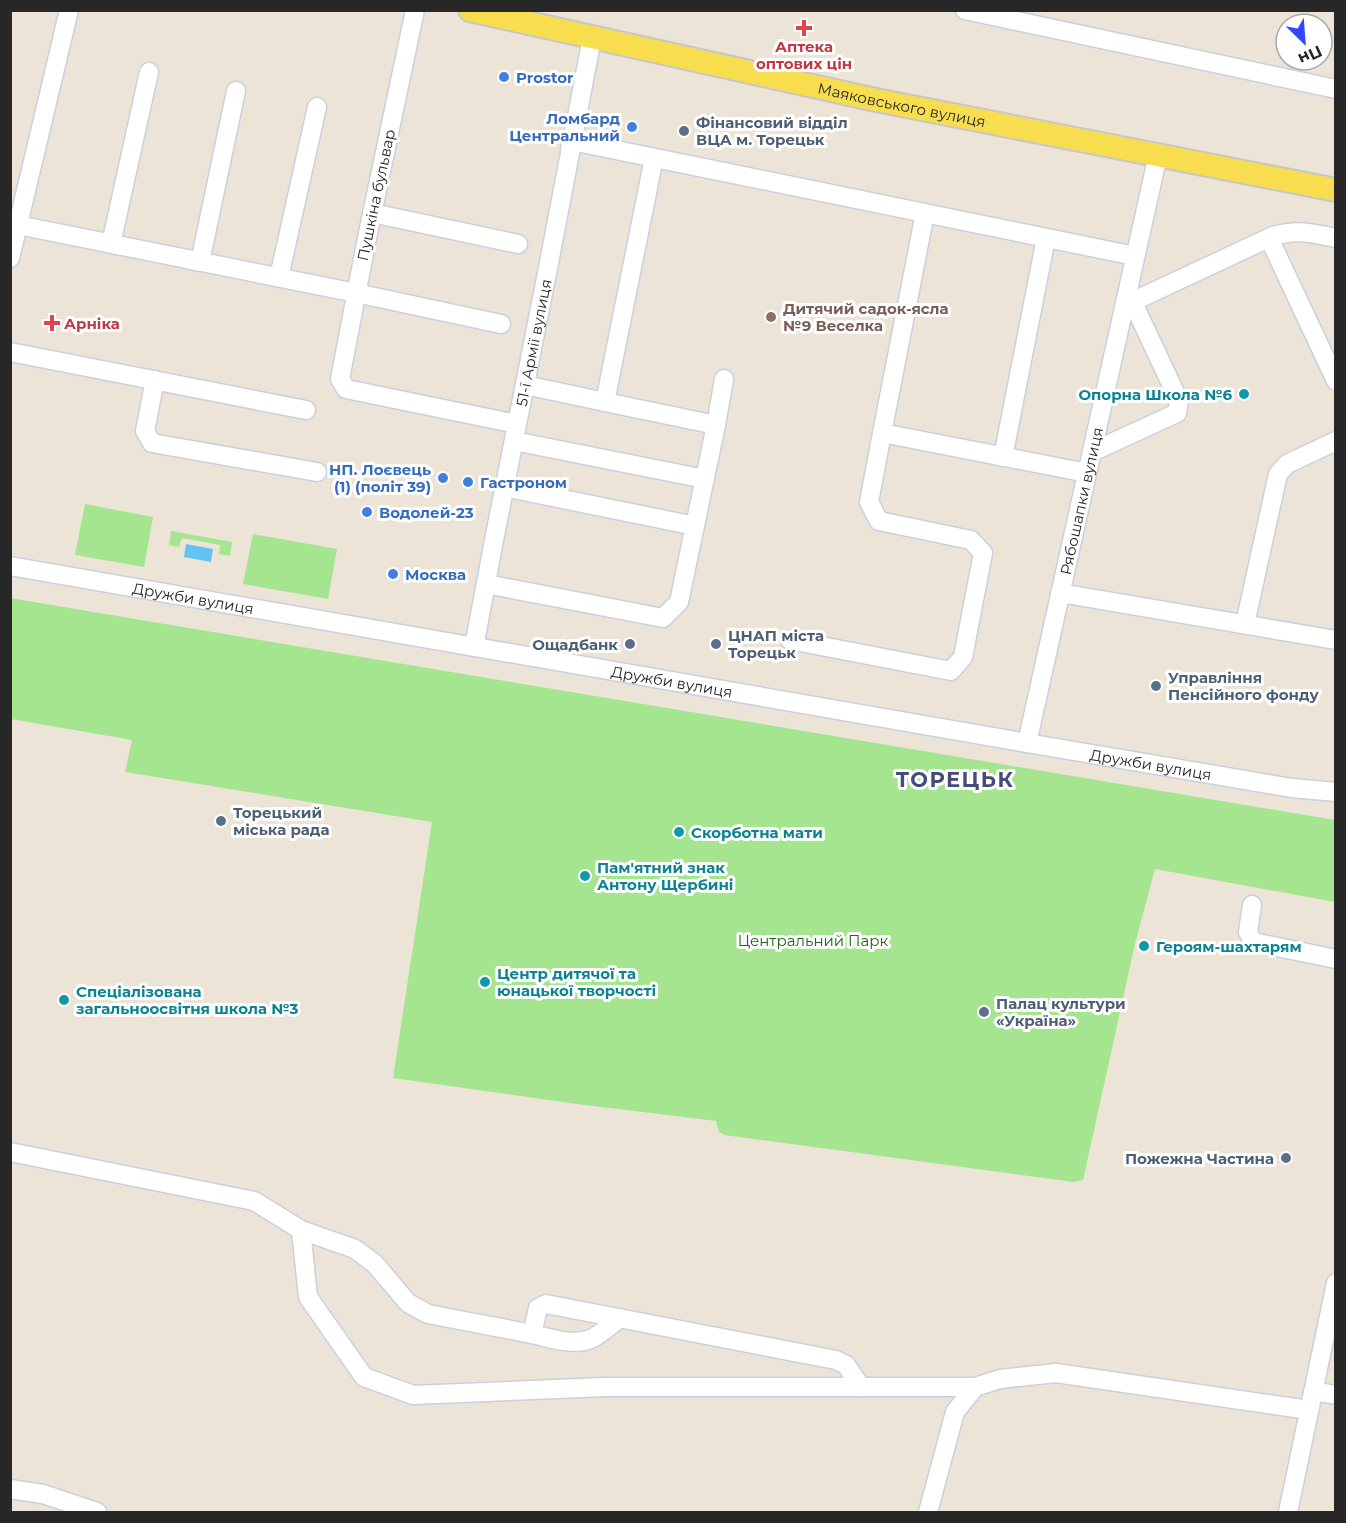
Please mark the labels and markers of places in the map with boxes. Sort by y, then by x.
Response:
marker: Аптека оптових цін [797,21,811,35]
place label: Аптека оптових цін [756,37,852,73]
place label: Prostor [516,68,574,87]
marker: Prostor [497,70,511,84]
place label: Ломбард Центральний [509,109,620,145]
place label: Фінансовий відділ ВЦА м. Торецьк [696,113,848,149]
marker: Ломбард Центральний [625,120,639,134]
marker: Фінансовий відділ ВЦА м. Торецьк [677,124,691,138]
place label: Дитячий садок-ясла №9 Веселка [783,299,949,335]
marker: Дитячий садок-ясла №9 Веселка [764,310,778,324]
place label: Арніка [64,314,120,333]
marker: Арніка [45,316,59,330]
place label: Опорна Школа №6 [1078,385,1232,404]
marker: Опорна Школа №6 [1237,387,1251,401]
place label: НП. Лоєвець (1) (політ 39) [329,460,431,496]
marker: НП. Лоєвець (1) (політ 39) [436,471,450,485]
place label: Гастроном [480,473,567,492]
marker: Гастроном [461,475,475,489]
place label: Водолей-23 [379,503,474,522]
marker: Водолей-23 [360,505,374,519]
place label: Москва [405,565,466,584]
marker: Москва [386,567,400,581]
place label: ЦНАП міста Торецьк [728,626,824,662]
place label: Ощадбанк [532,635,618,654]
marker: Ощадбанк [623,637,637,651]
marker: ЦНАП міста Торецьк [709,637,723,651]
place label: Управління Пенсійного фонду [1168,668,1319,704]
marker: Управління Пенсійного фонду [1149,679,1163,693]
place label: Торецький міська рада [233,803,329,839]
marker: Торецький міська рада [214,814,228,828]
place label: Скорботна мати [691,823,823,842]
marker: Скорботна мати [672,825,686,839]
place label: Пам'ятний знак Антону Щербині [597,858,733,894]
marker: Пам'ятний знак Антону Щербині [578,869,592,883]
place label: Героям-шахтарям [1156,937,1302,956]
marker: Героям-шахтарям [1137,939,1151,953]
place label: Центр дитячої та юнацької творчості [497,964,656,1000]
marker: Центр дитячої та юнацької творчості [478,975,492,989]
place label: Спеціалізована загальноосвітня школа №3 [76,982,298,1018]
marker: Спеціалізована загальноосвітня школа №3 [57,993,71,1007]
place label: Палац культури «Україна» [996,994,1126,1030]
marker: Палац культури «Україна» [977,1005,991,1019]
place label: Пожежна Частина [1125,1149,1274,1168]
marker: Пожежна Частина [1279,1151,1293,1165]

